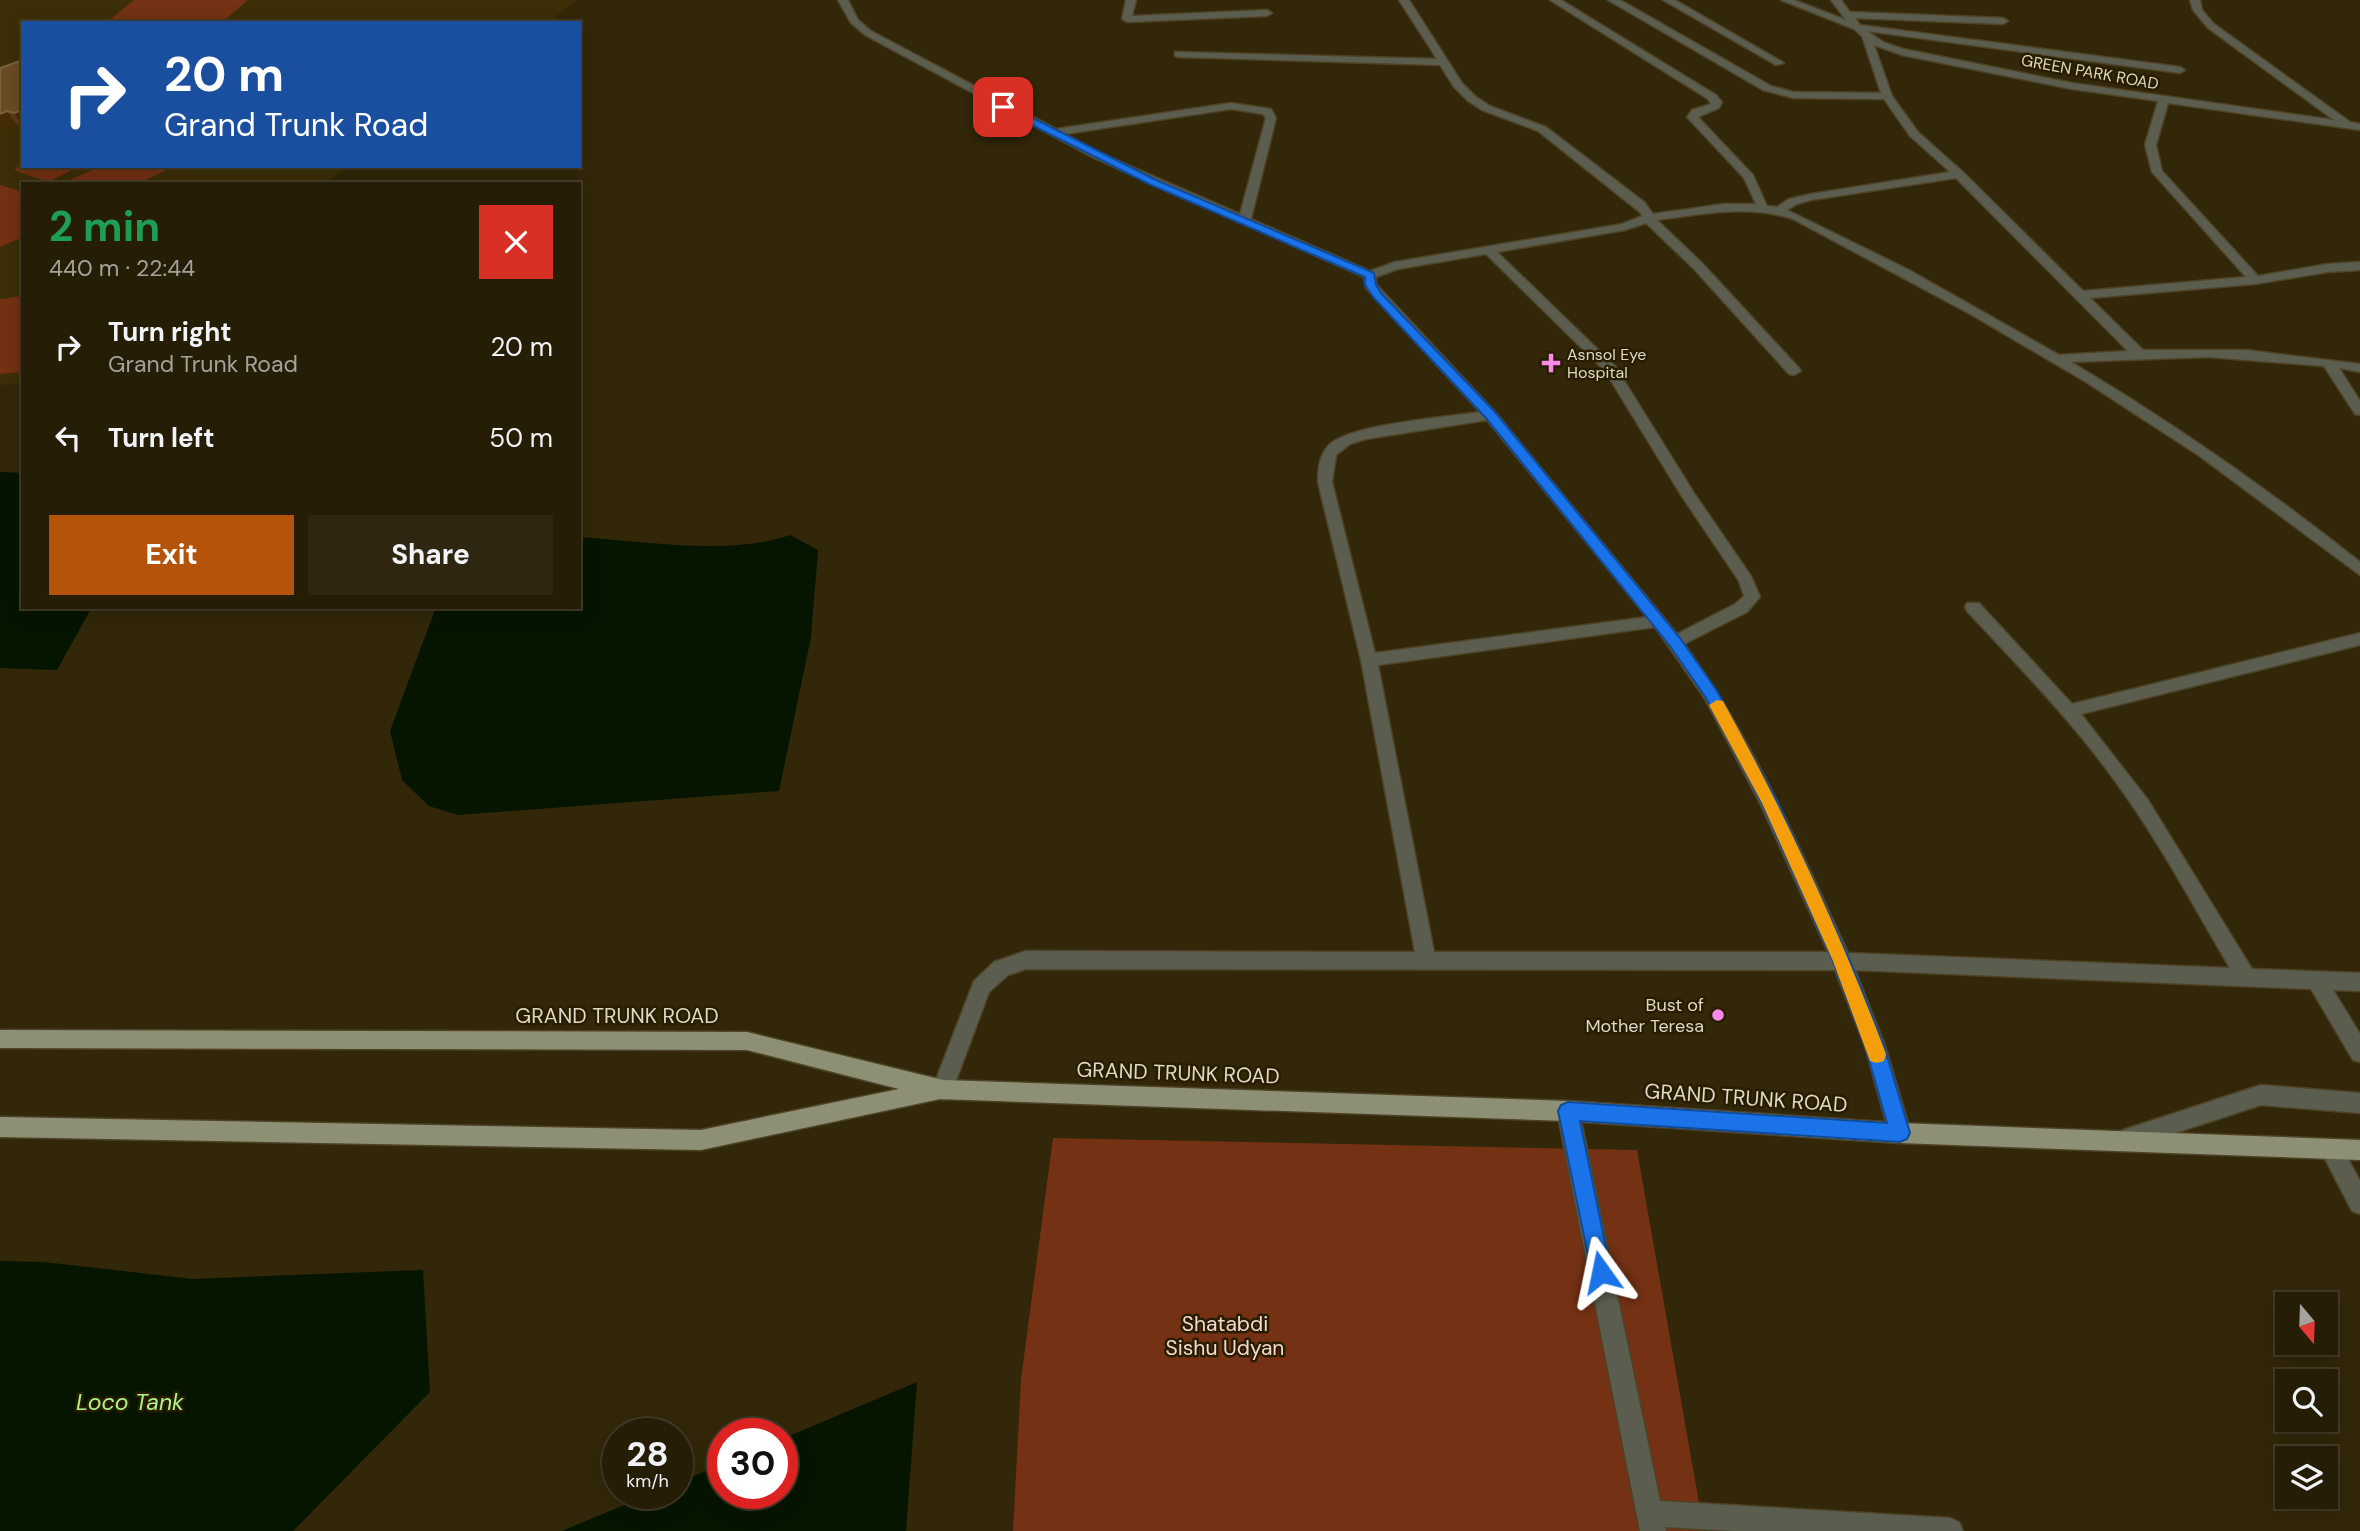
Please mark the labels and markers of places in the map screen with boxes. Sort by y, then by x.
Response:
pin [973,77,1033,137]
place label: Asnsol Eye Hospital [1567,344,1646,383]
marker: Asnsol Eye Hospital [1541,353,1561,373]
place label: Bust of Mother Teresa [1585,993,1704,1038]
marker: Bust of Mother Teresa [1710,1007,1726,1023]

